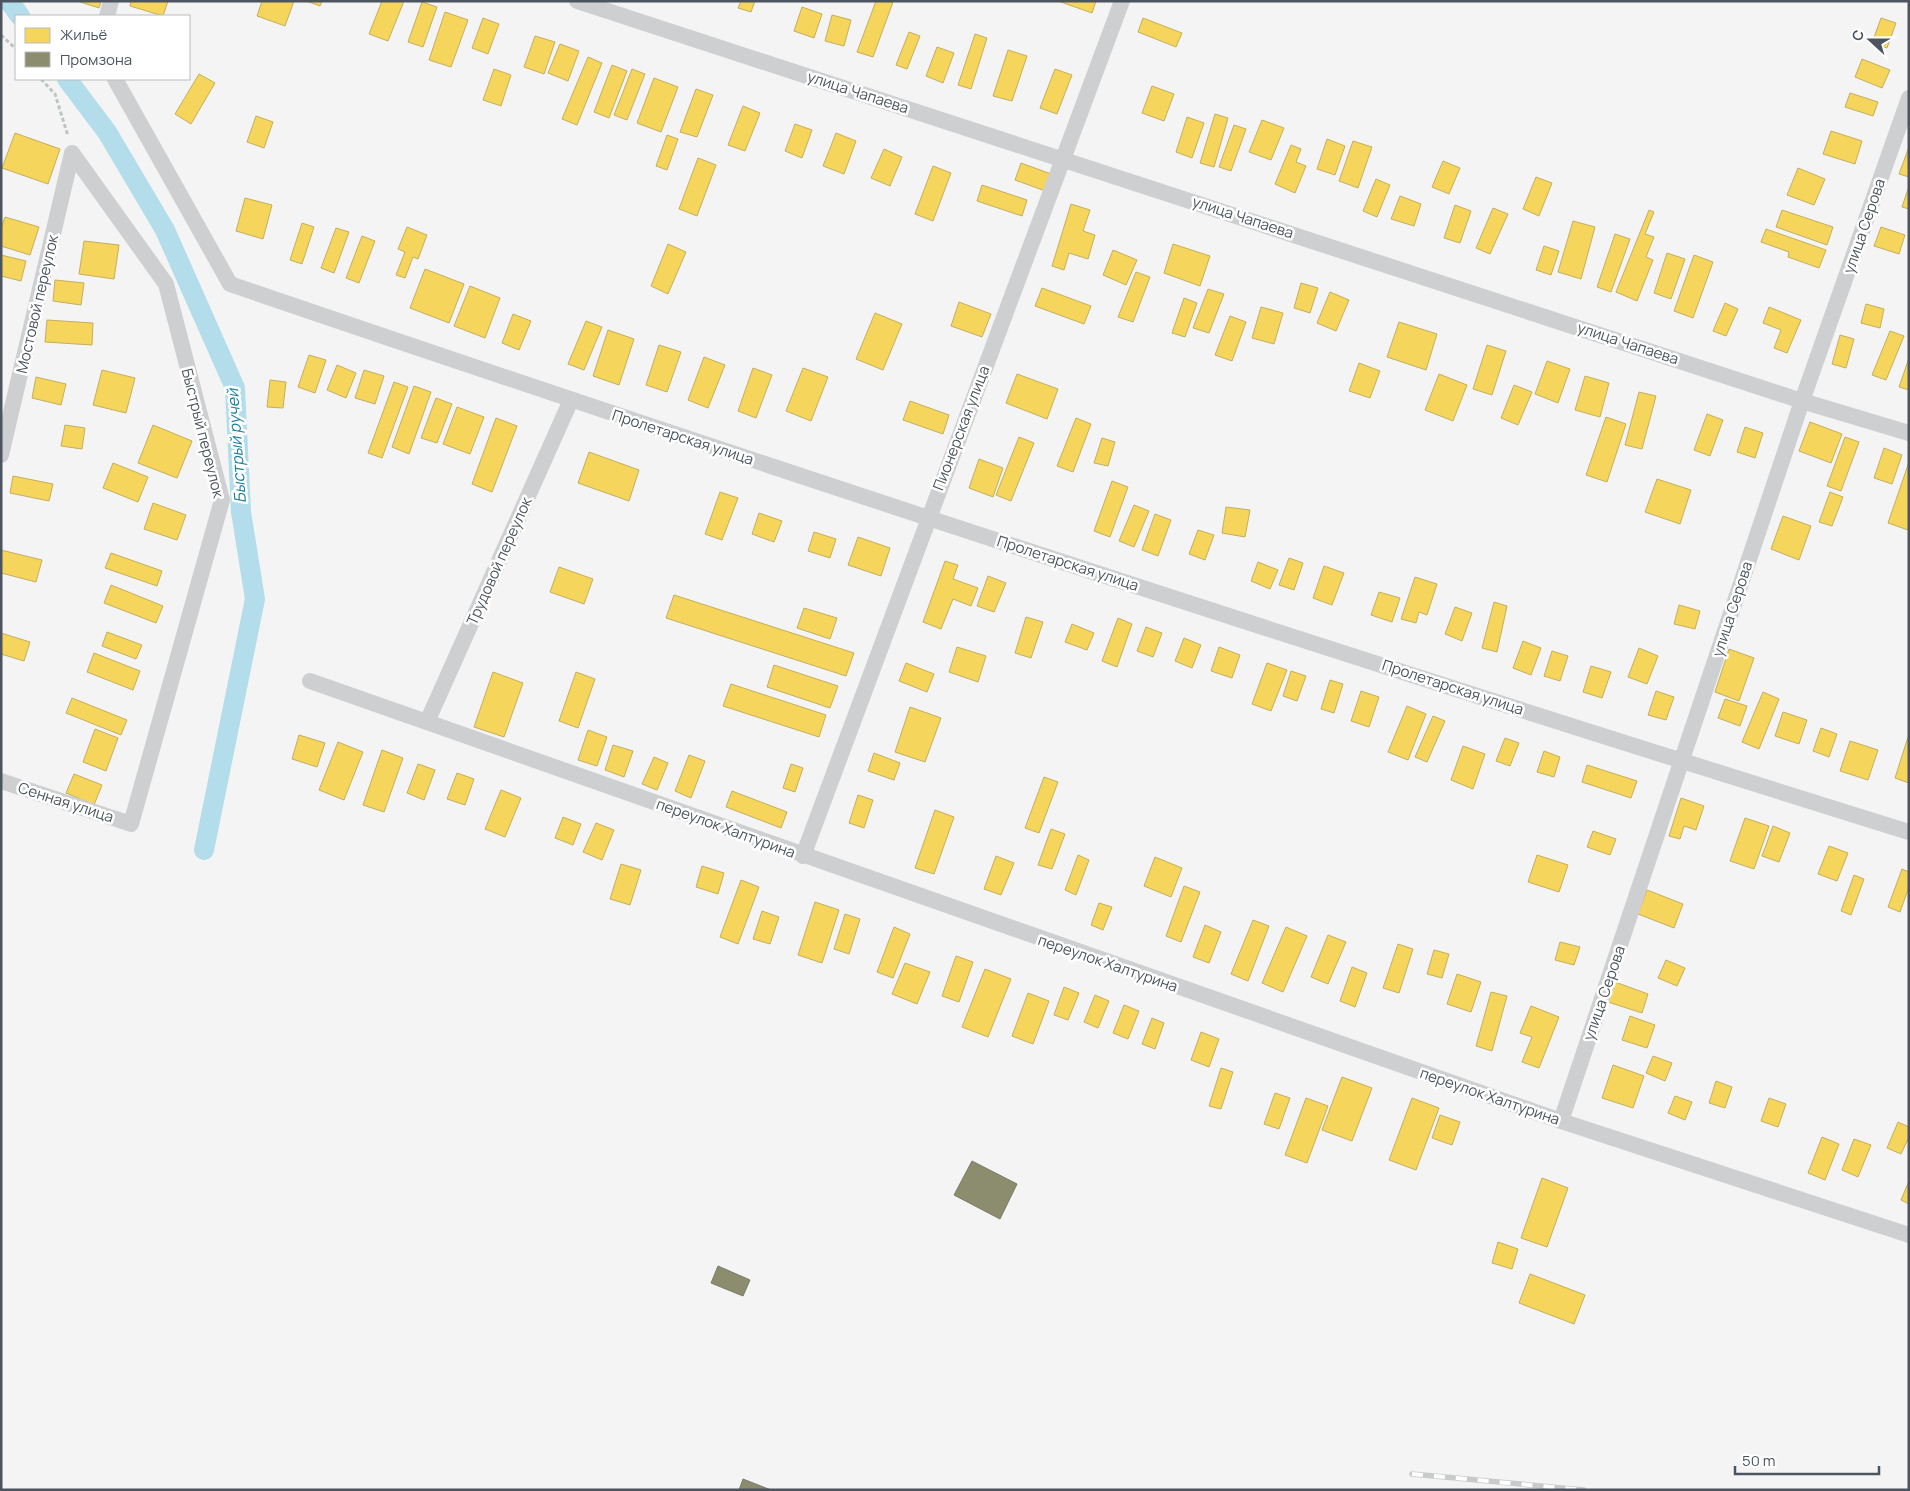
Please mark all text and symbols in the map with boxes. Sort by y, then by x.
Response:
legend [15,15,190,80]
north arrow [1845,15,1895,65]
text: Жильё [60,24,108,45]
text: С [1847,27,1868,43]
text: Промзона [60,49,132,70]
street label: улица Чапаева [805,66,911,118]
street label: улица Серова [1838,176,1890,276]
street label: улица Чапаева [1190,191,1296,243]
street label: Мостовой переулок [11,232,63,375]
street label: улица Чапаева [1575,317,1681,369]
street label: Пионерская улица [928,363,994,493]
street label: Быстрый переулок [177,366,229,500]
water label: Быстрый ручей [221,386,251,504]
street label: Пролетарская улица [610,404,756,470]
street label: Трудовой переулок [461,493,537,628]
street label: Пролетарская улица [995,530,1141,596]
street label: улица Серова [1707,559,1757,659]
street label: Пролетарская улица [1380,654,1526,720]
street label: Сенная улица [16,777,116,827]
street label: переулок Халтурина [654,793,798,863]
street label: переулок Халтурина [1035,929,1181,997]
street label: улица Серова [1578,943,1630,1043]
street label: переулок Халтурина [1417,1062,1563,1130]
scale bar [1735,1444,1879,1476]
text: 50 m [1742,1450,1776,1471]

